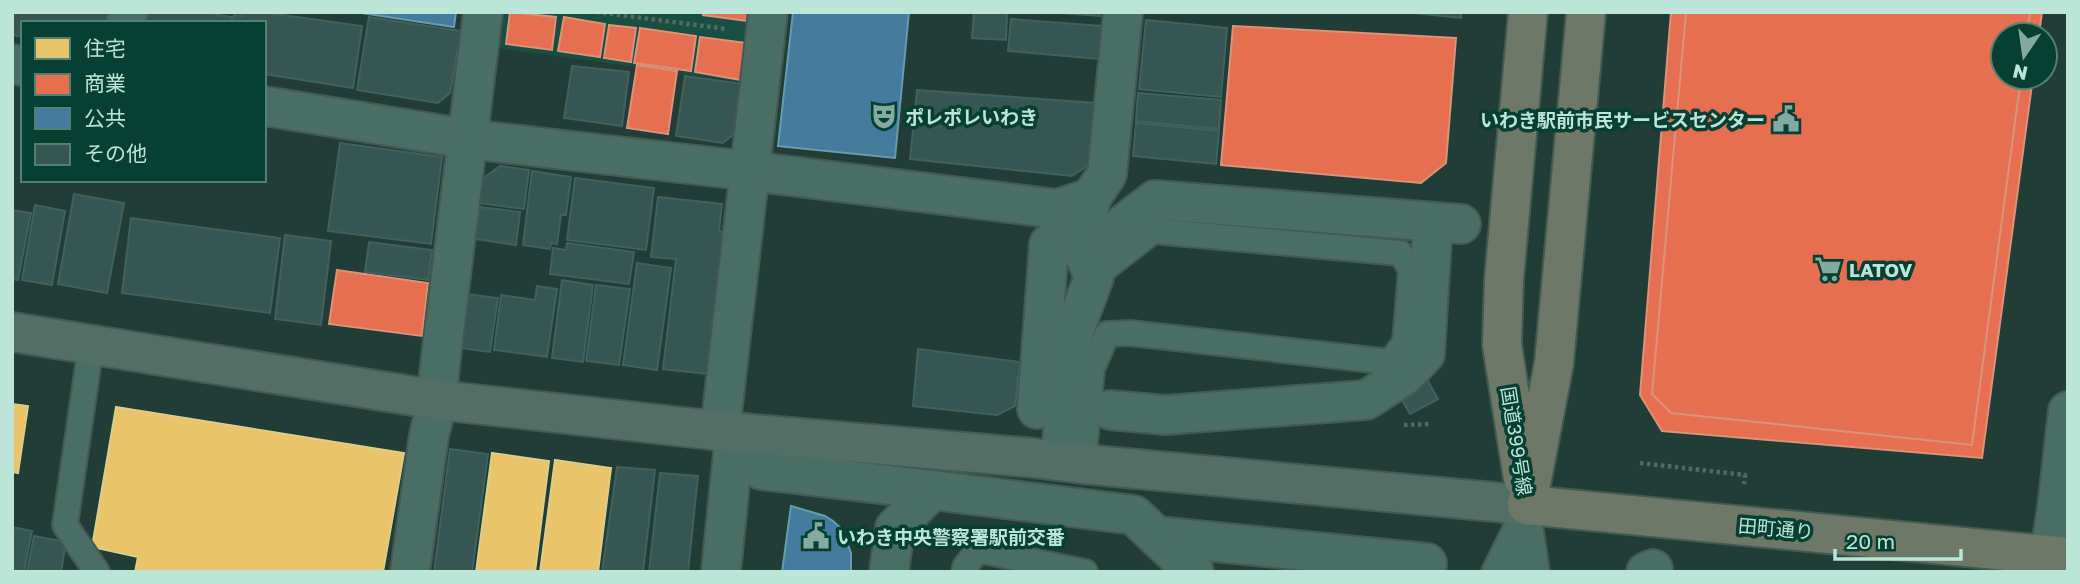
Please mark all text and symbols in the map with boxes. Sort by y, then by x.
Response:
legend [21,21,266,182]
north arrow [1989,21,2059,91]
text: 住宅 [84,35,126,61]
text: N [2010,60,2030,86]
text: 商業 [84,70,126,96]
theatre icon: ポレポレいわき [869,101,899,131]
public building icon: いわき駅前市民サービスセンター [1771,104,1801,134]
text: 公共 [84,105,126,131]
place label: ポレポレいわき [905,105,1038,128]
place label: いわき駅前市民サービスセンター [1480,108,1765,131]
text: その他 [84,140,147,166]
supermarket icon: LATOV [1813,254,1843,284]
place label: LATOV [1849,258,1913,281]
street label: 国道399号線 [1497,385,1537,497]
street label: 田町通り [1737,513,1815,543]
scale bar [1835,518,1961,562]
public building icon: いわき中央警察署駅前交番 [801,521,831,551]
place label: いわき中央警察署駅前交番 [837,525,1065,548]
text: 20 m [1846,528,1895,554]

